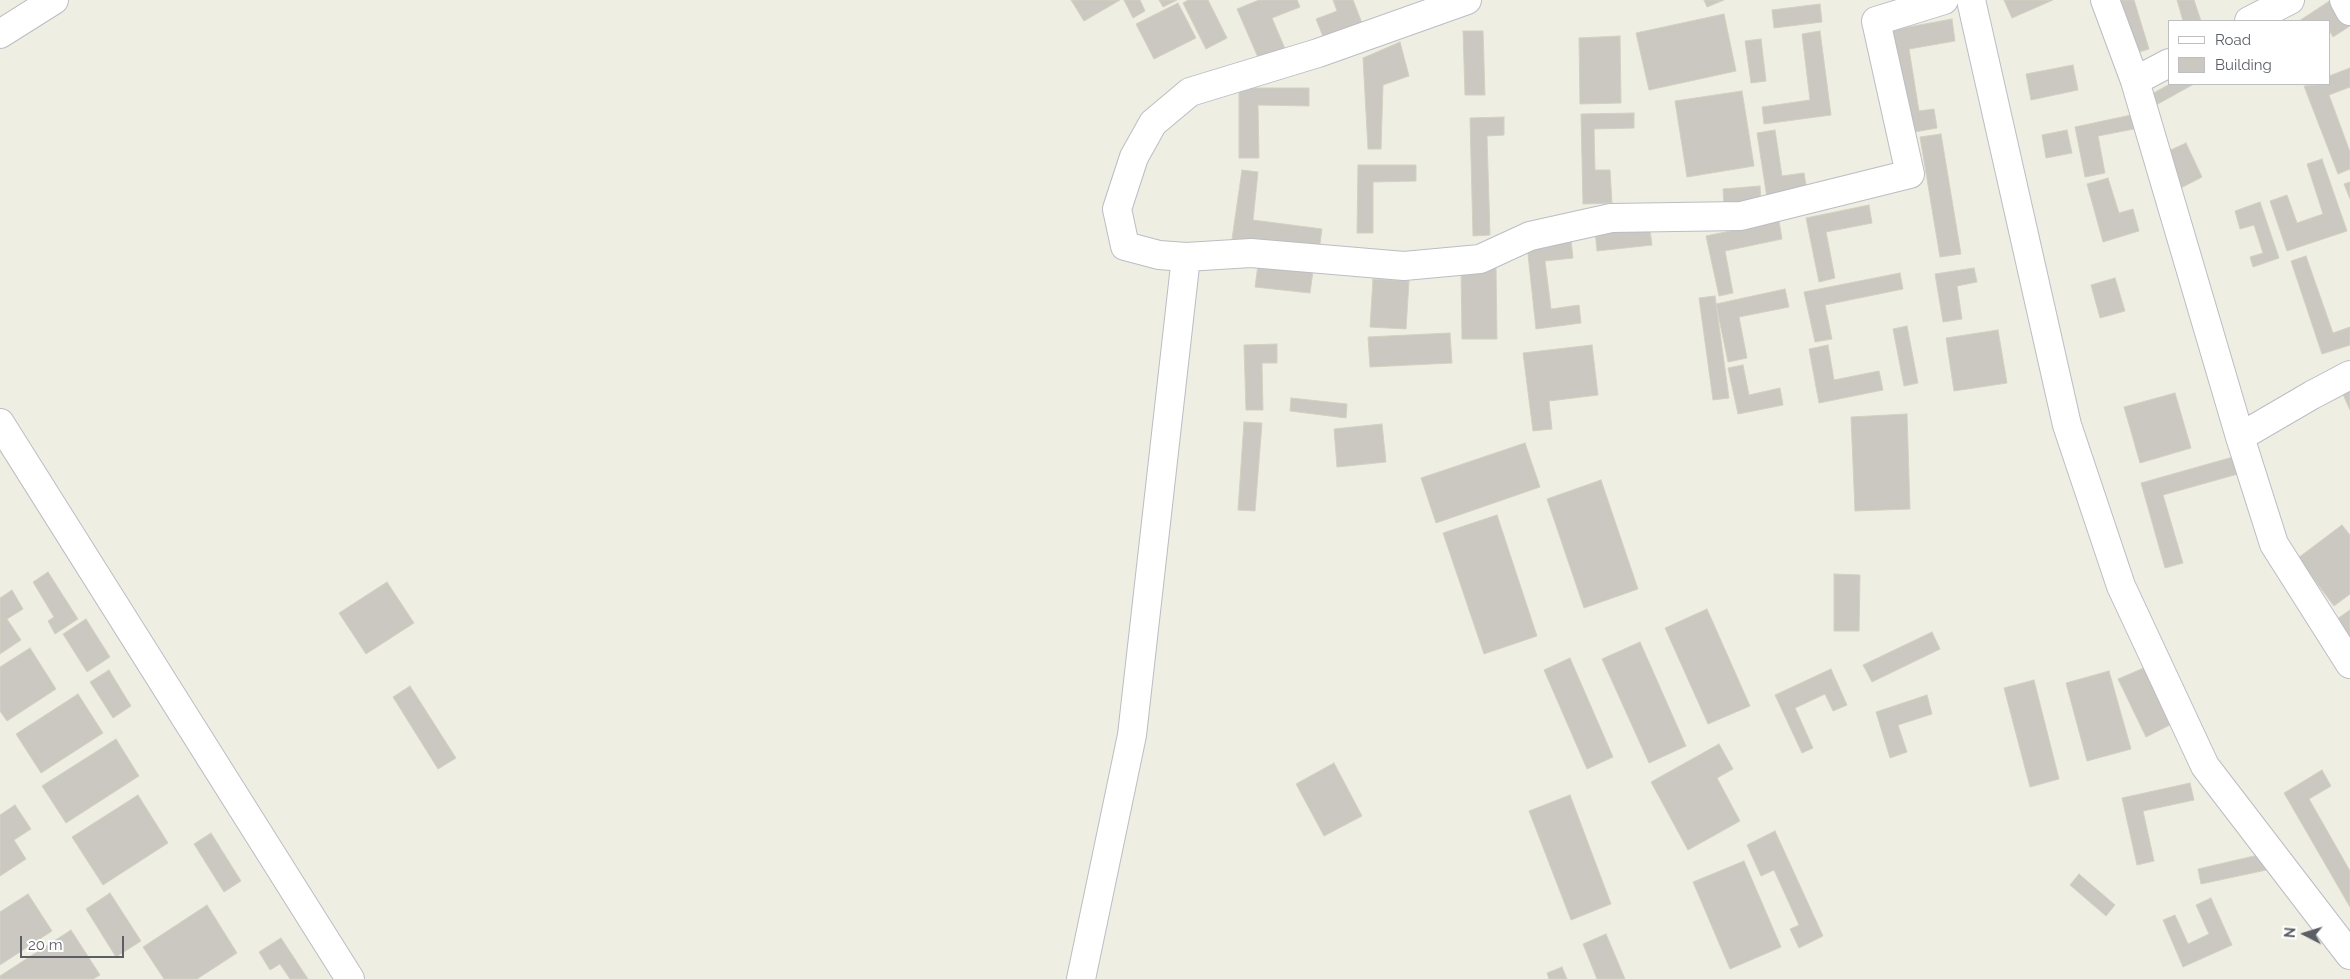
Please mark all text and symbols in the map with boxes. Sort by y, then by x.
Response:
legend [2168,20,2330,85]
text: Road [2215,31,2251,49]
text: Building [2215,56,2272,74]
north arrow [2280,909,2330,959]
scale bar [22,926,126,958]
text: N [2282,927,2298,939]
text: 20 m [28,936,63,954]

